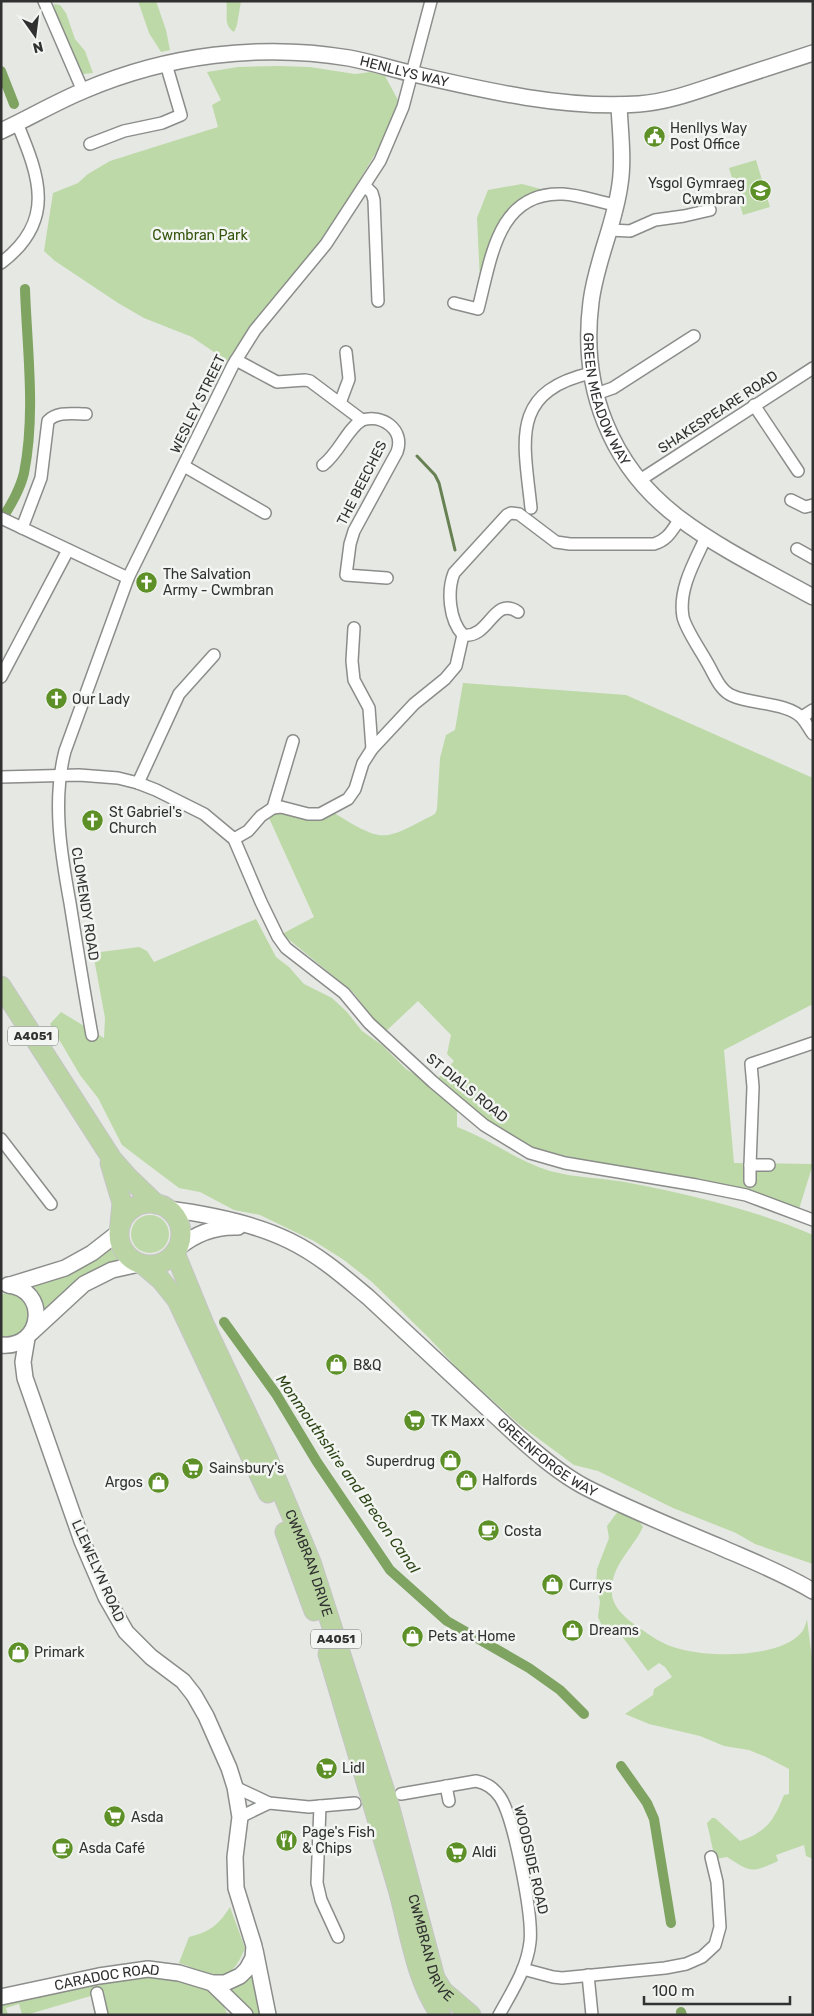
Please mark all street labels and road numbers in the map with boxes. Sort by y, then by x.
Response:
street label: HENLLYS WAY [358,52,451,90]
street label: GREEN MEADOW WAY [580,332,634,469]
street label: WESLEY STREET [167,352,229,456]
street label: SHAKESPEARE ROAD [655,367,781,457]
street label: THE BEECHES [333,438,391,528]
street label: CLOMENDY ROAD [68,846,102,962]
road number: A4051 [8,1026,58,1046]
street label: ST DIALS ROAD [423,1050,511,1126]
street label: GREENFORGE WAY [494,1414,600,1500]
street label: CWMBRAN DRIVE [281,1507,337,1619]
street label: LLEWELYN ROAD [68,1517,128,1625]
road number: A4051 [311,1630,361,1648]
street label: WOODSIDE ROAD [510,1804,552,1916]
street label: CWMBRAN DRIVE [405,1892,457,2005]
street label: CARADOC ROAD [53,1960,161,1994]

